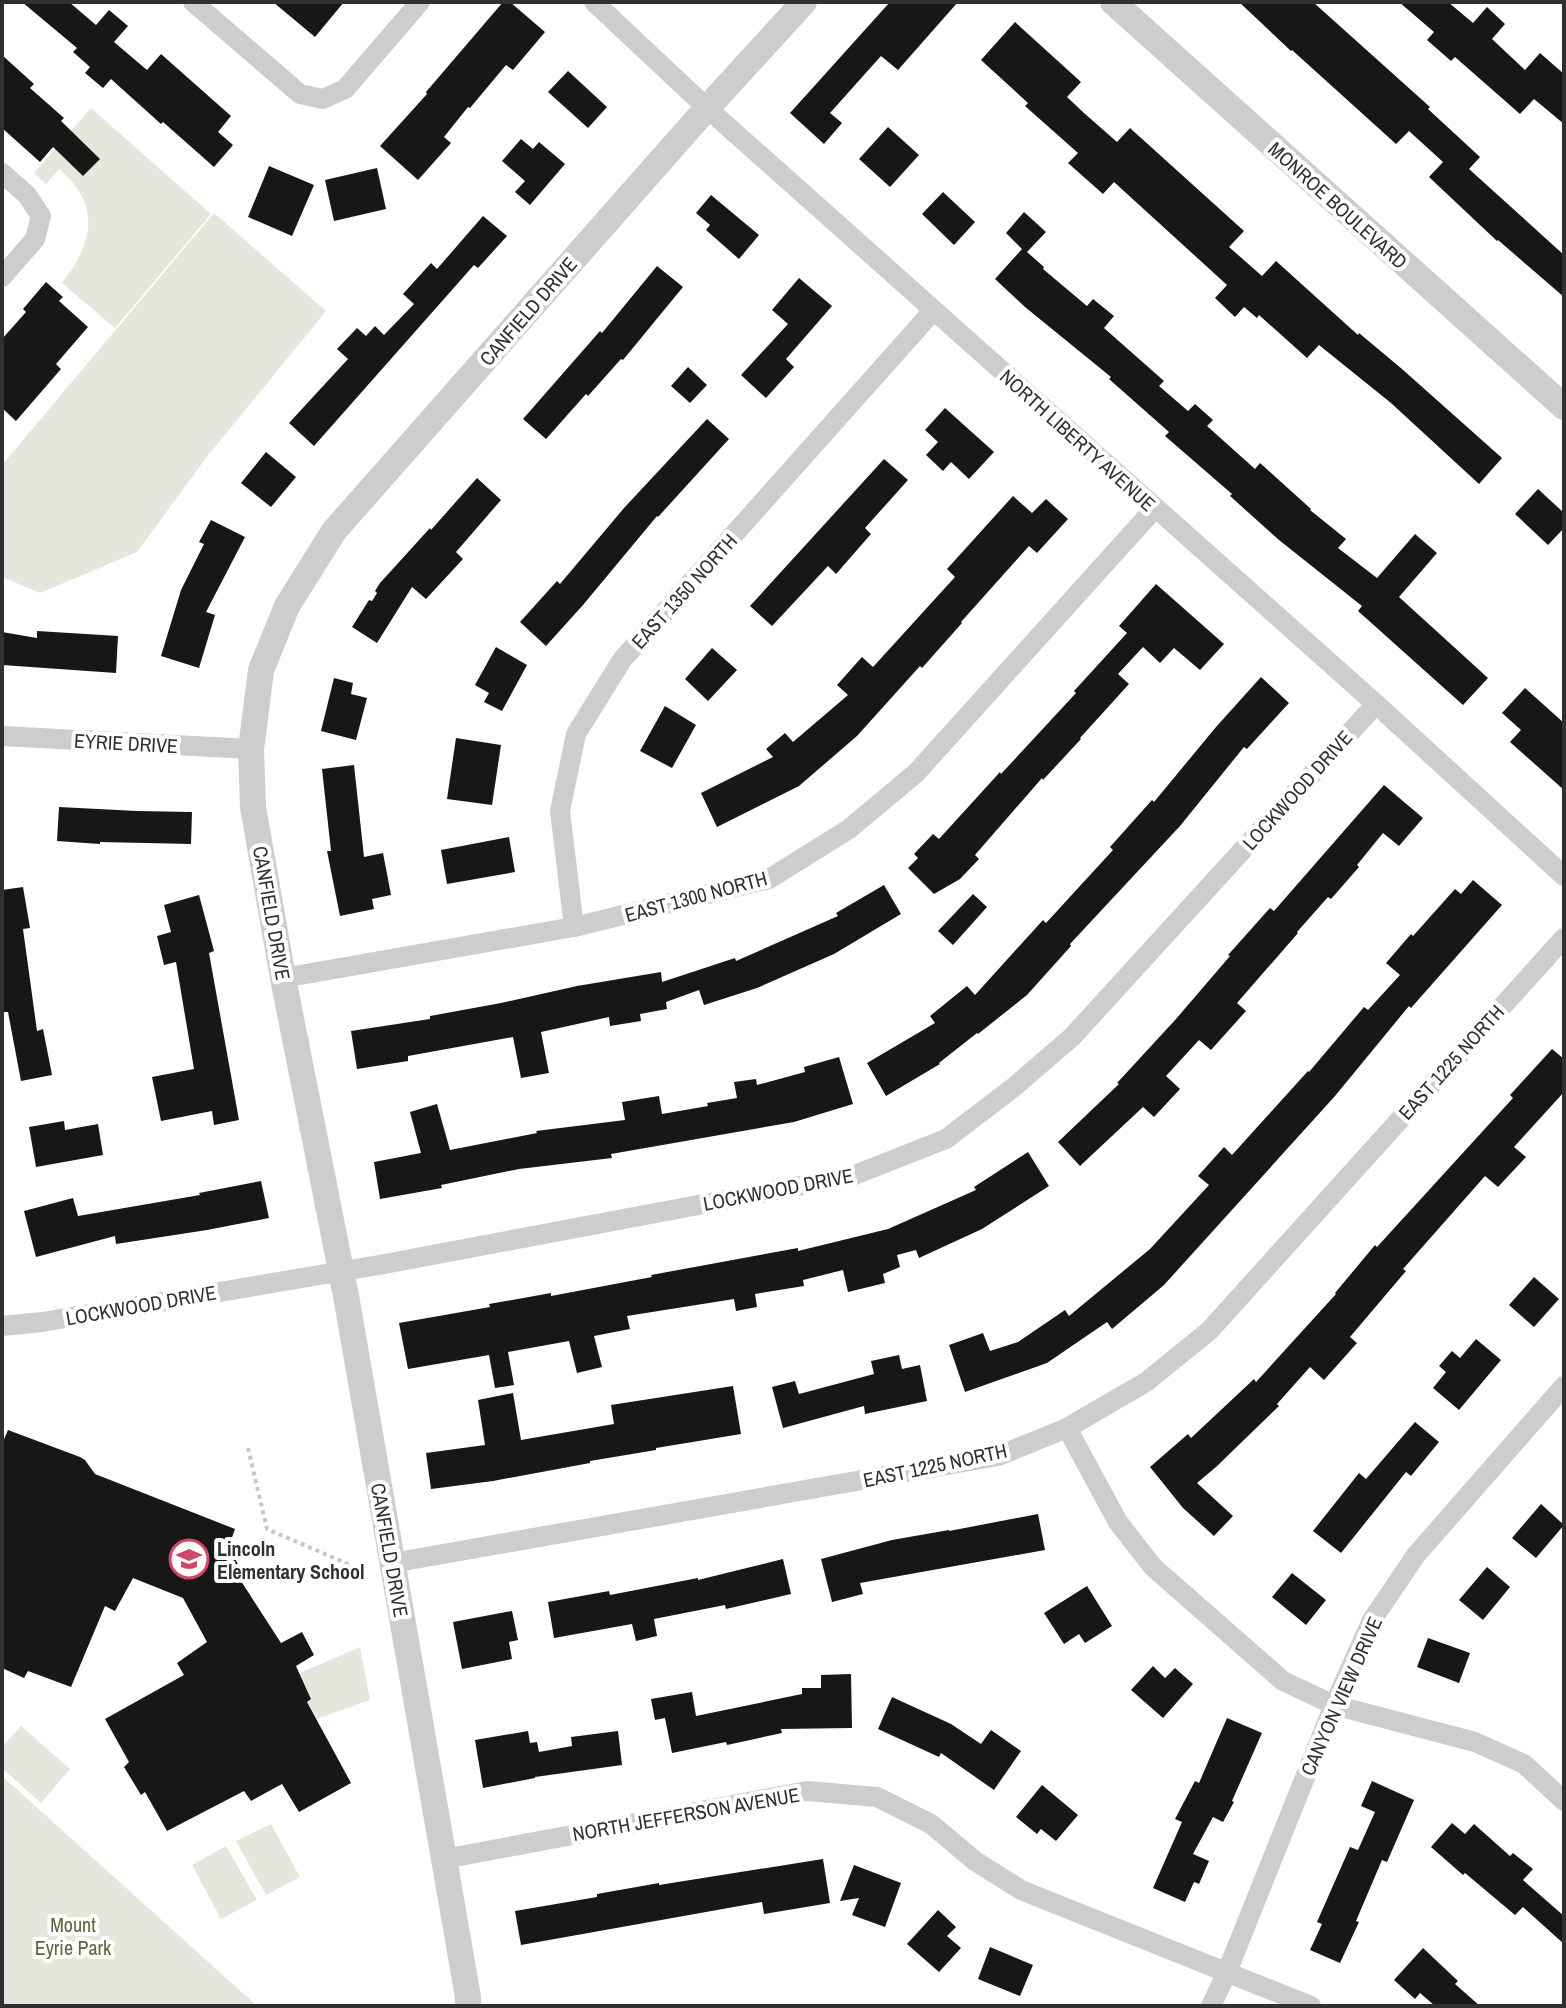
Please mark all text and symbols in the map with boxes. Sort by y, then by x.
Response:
street label: MONROE BOULEVARD [1263,135,1413,275]
street label: CANFIELD DRIVE [473,251,583,371]
street label: NORTH LIBERTY AVENUE [995,363,1161,517]
street label: EAST 1350 NORTH [625,528,743,654]
street label: LOCKWOOD DRIVE [1236,724,1358,856]
street label: EYRIE DRIVE [73,727,179,759]
street label: CANFIELD DRIVE [247,844,297,982]
street label: EAST 1300 NORTH [622,864,770,928]
street label: EAST 1225 NORTH [1392,999,1510,1125]
street label: LOCKWOOD DRIVE [701,1161,855,1217]
street label: LOCKWOOD DRIVE [64,1278,218,1332]
street label: EAST 1225 NORTH [861,1437,1009,1493]
street label: CANFIELD DRIVE [365,1481,415,1619]
place label: Lincoln Elementary School [217,1535,365,1585]
school or university icon: Lincoln Elementary School [168,1538,210,1580]
street label: CANYON VIEW DRIVE [1294,1612,1388,1780]
street label: NORTH JEFFERSON AVENUE [570,1781,802,1847]
park label: Mount Eyrie Park [35,1911,112,1961]

